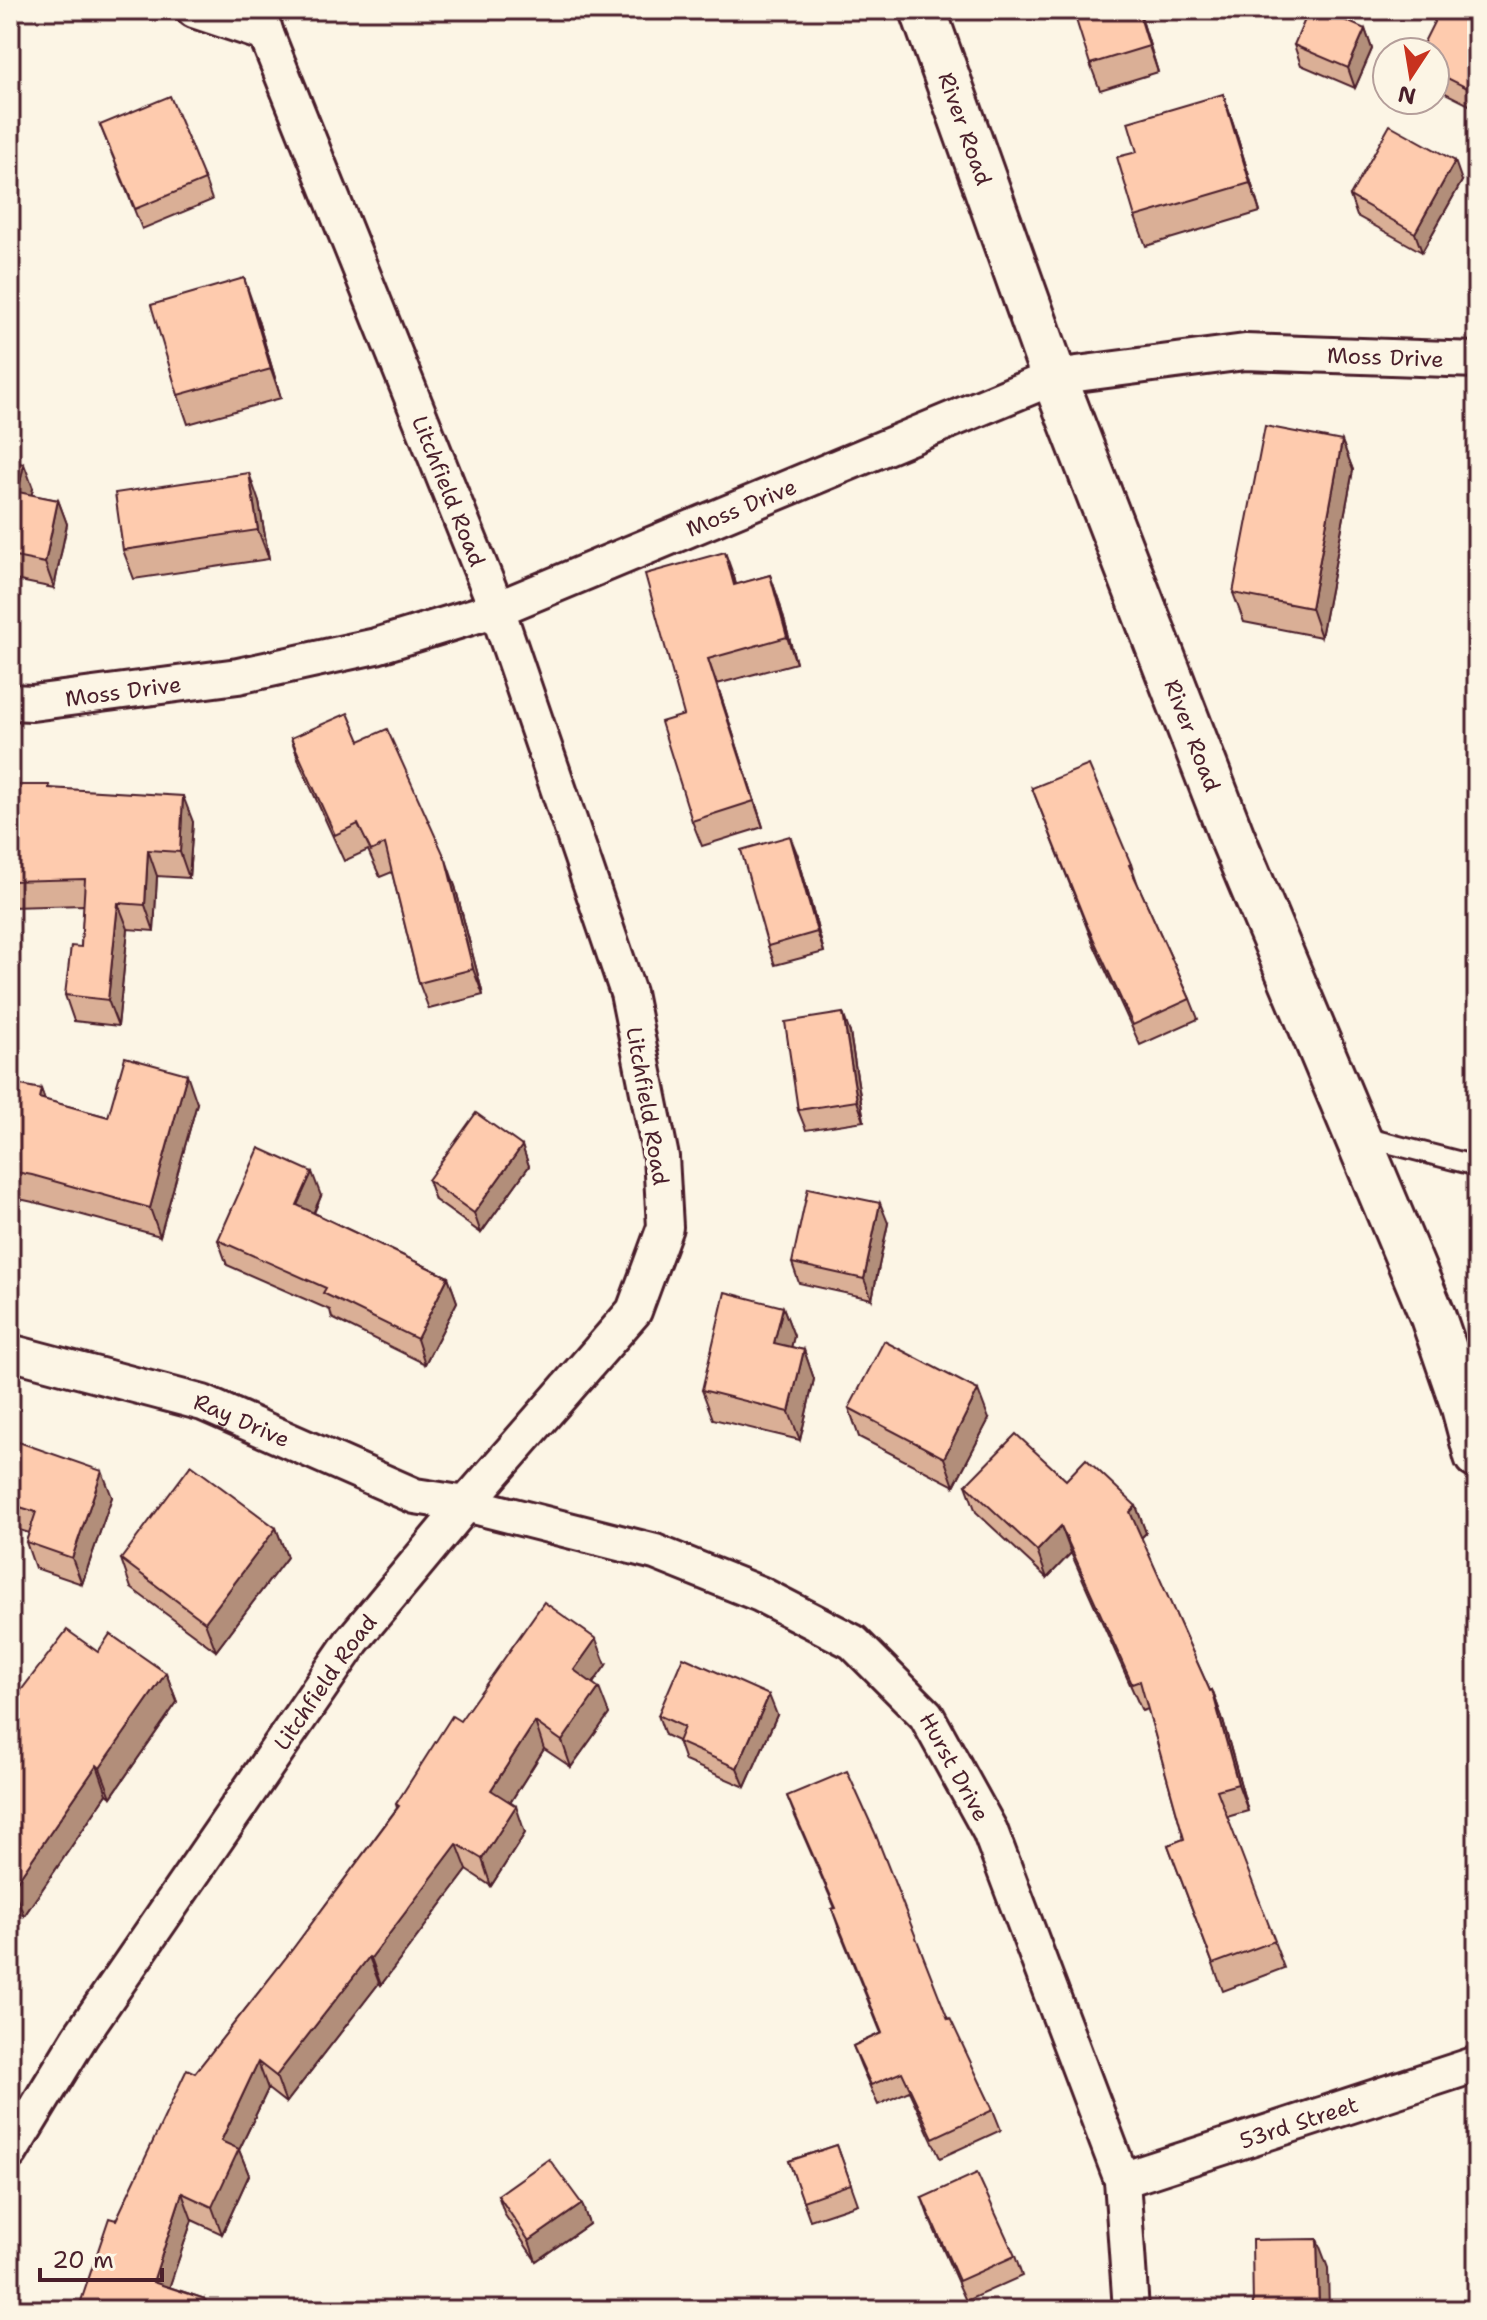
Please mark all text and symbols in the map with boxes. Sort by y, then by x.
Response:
north arrow [1371,36,1451,116]
street label: River Road [931,68,998,189]
text: N [1395,79,1418,111]
street label: Moss Drive [1326,341,1444,374]
street label: Litchfield Road [405,411,492,571]
street label: Moss Drive [682,472,801,544]
street label: Moss Drive [63,670,183,714]
street label: River Road [1157,675,1227,796]
street label: Litchfield Road [619,1025,676,1188]
street label: Ray Drive [191,1387,294,1454]
street label: Litchfield Road [267,1608,383,1756]
street label: Hurst Drive [913,1708,996,1827]
street label: 53rd Street [1236,2090,1362,2156]
scale bar [40,2232,162,2282]
text: 20 m [52,2244,114,2276]

